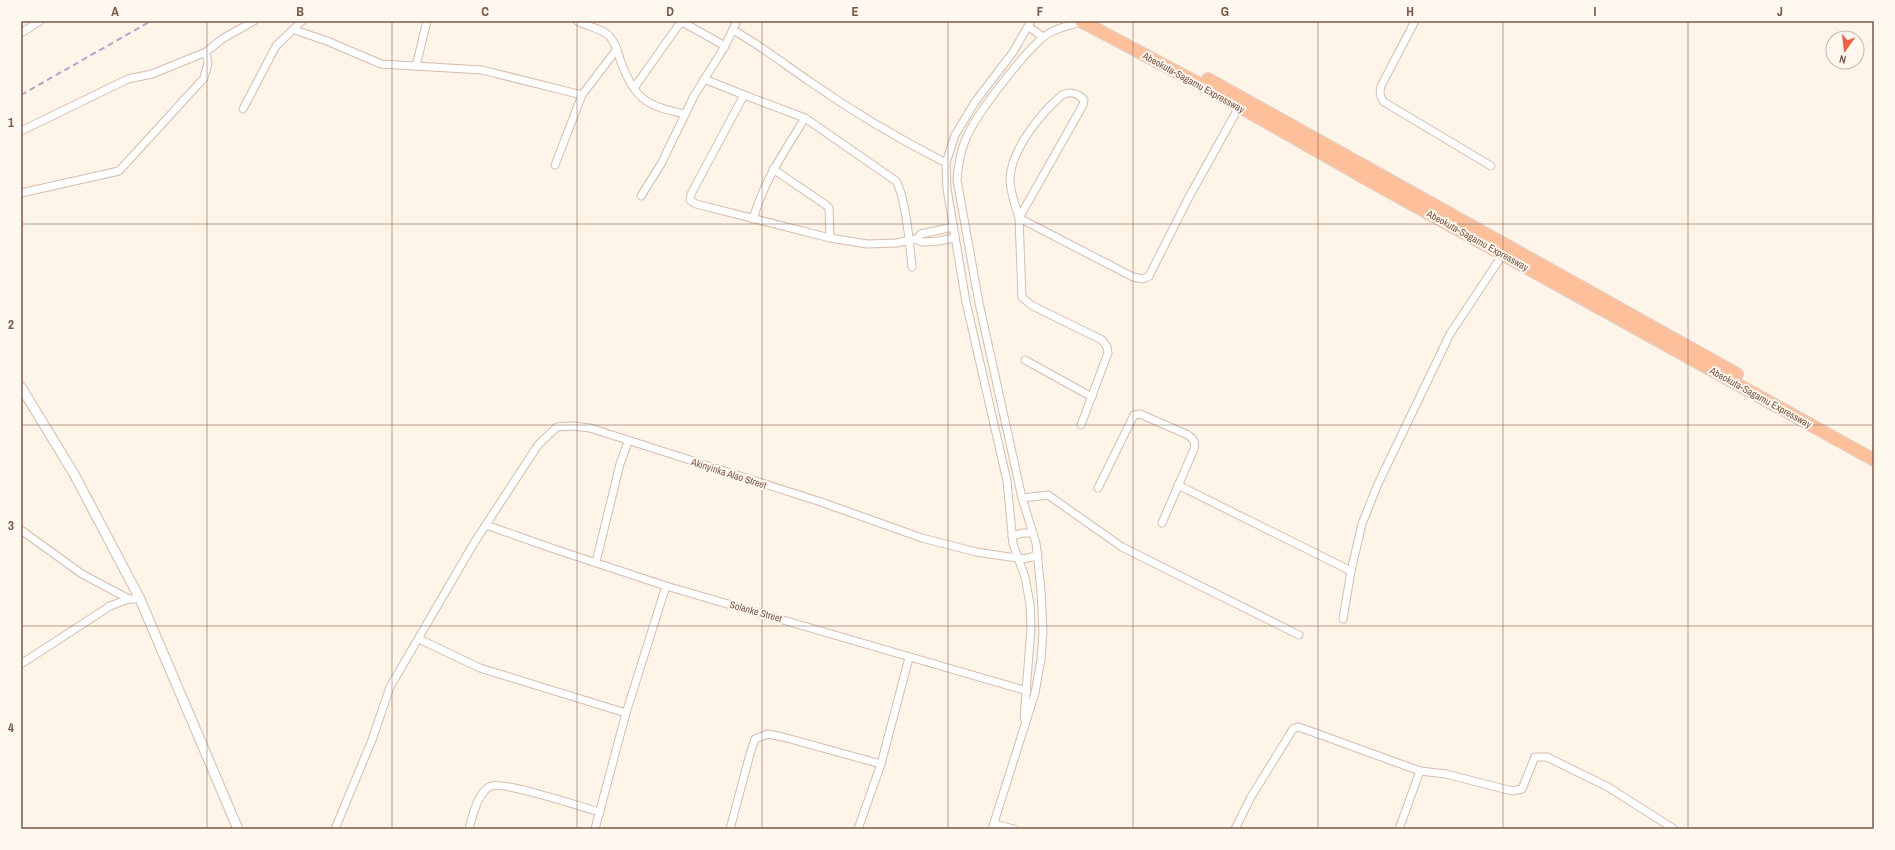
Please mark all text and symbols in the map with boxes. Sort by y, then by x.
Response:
text: A [111,3,119,20]
text: B [296,3,304,20]
text: C [481,3,489,20]
text: D [666,3,674,20]
text: E [851,3,859,20]
text: F [1037,3,1044,20]
text: G [1221,3,1229,20]
text: H [1406,3,1414,20]
text: I [1594,3,1597,20]
text: J [1777,3,1783,20]
north arrow [1825,30,1865,70]
street label: Abeokuta-Sagamu Expressway [1140,49,1248,116]
text: N [1838,52,1847,67]
text: 1 [8,114,14,131]
street label: Abeokuta-Sagamu Expressway [1424,207,1532,274]
text: 2 [8,316,14,333]
street label: Abeokuta-Sagamu Expressway [1707,364,1815,431]
street label: Akinyinka Alao Street [689,455,769,492]
text: 3 [8,517,14,534]
street label: Solanke Street [728,598,784,625]
text: 4 [8,719,14,736]

